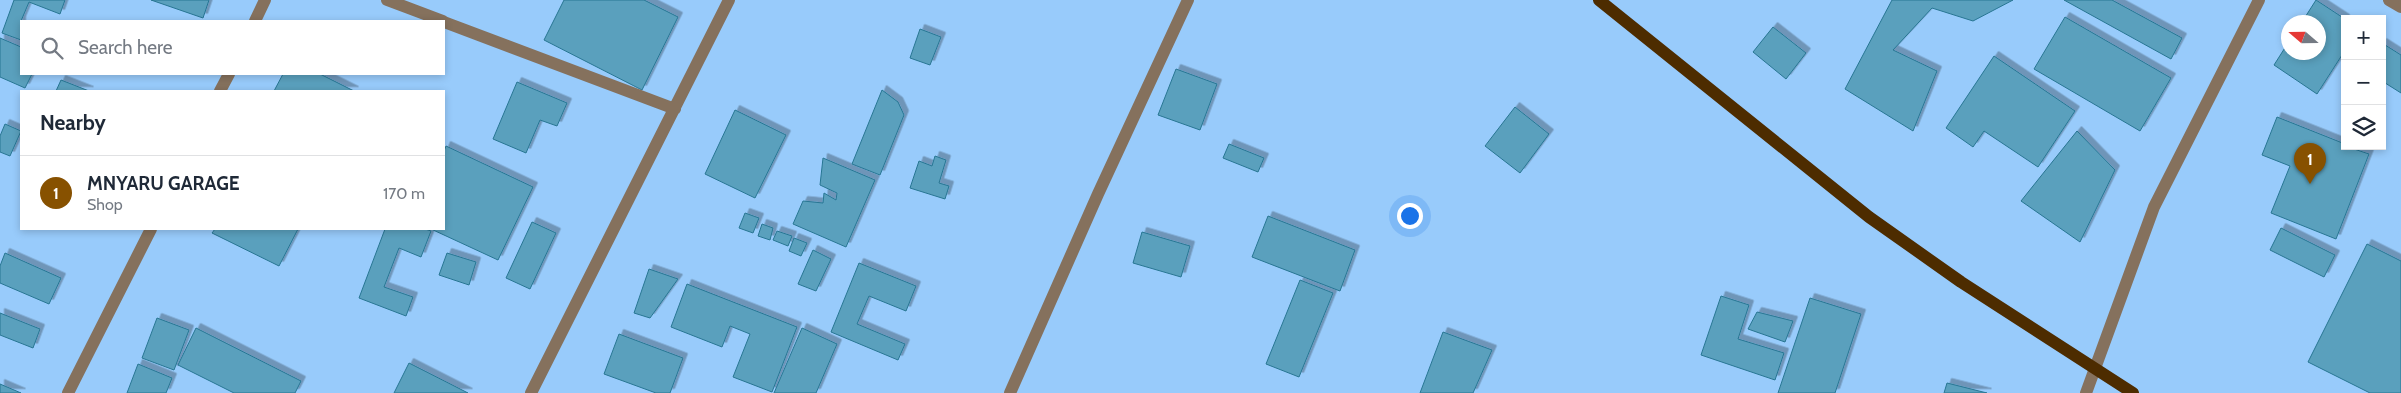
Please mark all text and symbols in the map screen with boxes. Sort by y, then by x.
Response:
north arrow [2281,15,2326,60]
map controls [2341,15,2386,150]
button: + [2341,15,2386,60]
search box [20,20,445,75]
icon: search [38,34,66,62]
text: Search here [78,36,172,59]
button: − [2341,60,2386,105]
button: layers [2341,105,2386,150]
text: Nearby [40,110,106,135]
pin: 1 [2294,143,2326,184]
text: MNYARU GARAGE [87,172,240,195]
text: 1 [53,184,59,203]
text: 170 m [383,184,425,203]
text: Shop [87,195,123,214]
your location [1397,203,1423,229]

